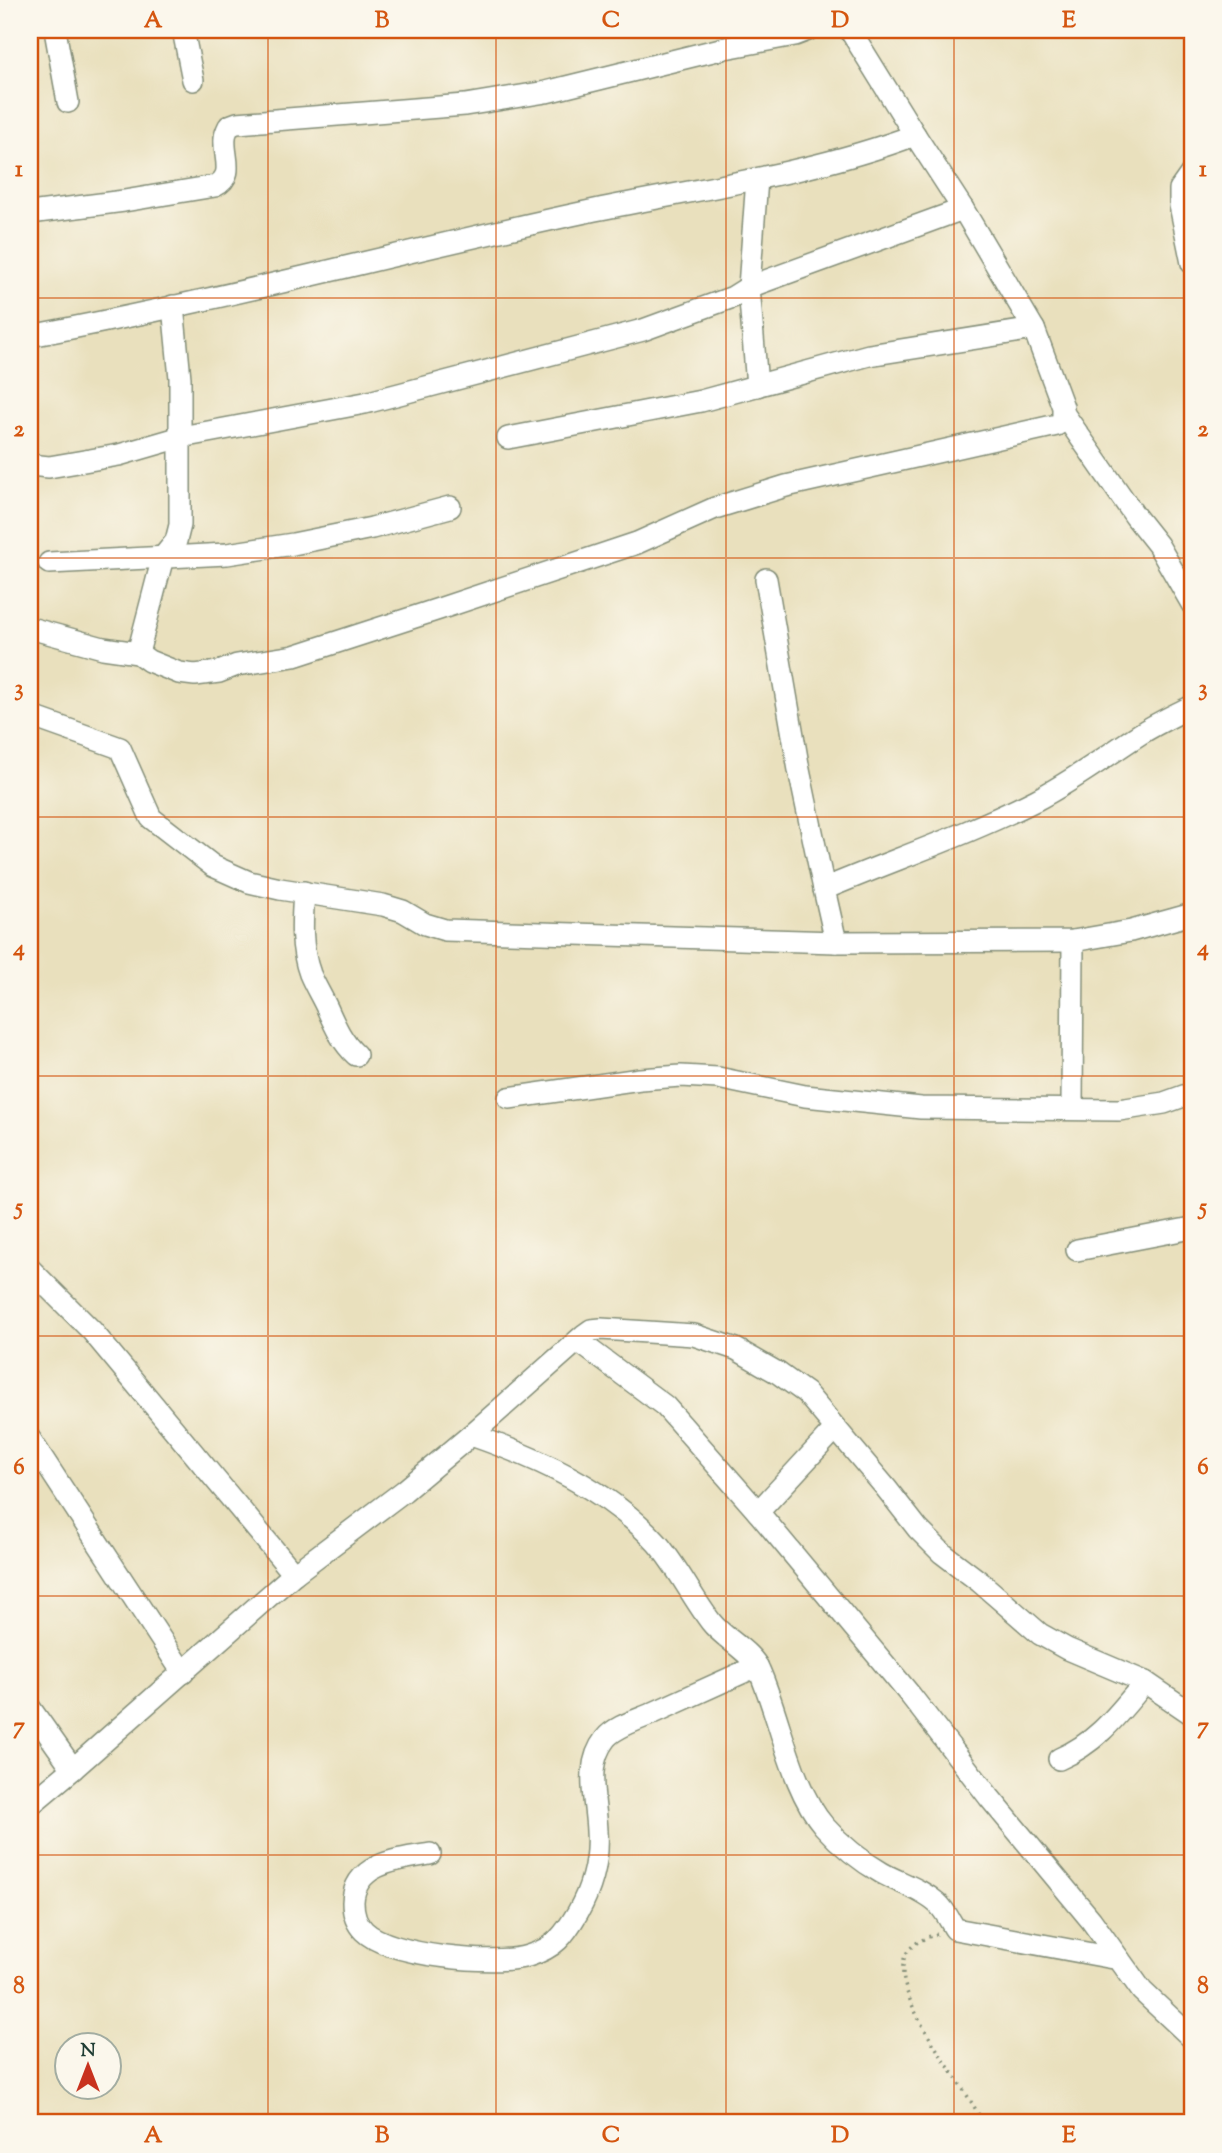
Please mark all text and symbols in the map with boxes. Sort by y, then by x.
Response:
text: A [144,5,163,38]
text: B [375,5,390,38]
text: C [602,5,620,38]
text: D [831,5,849,38]
text: E [1062,5,1076,38]
text: 1 [15,154,23,187]
text: 1 [1199,154,1207,187]
text: 2 [14,414,25,447]
text: 2 [1198,414,1209,447]
text: 3 [14,673,24,706]
text: 3 [1198,673,1208,706]
text: 4 [12,933,25,966]
text: 4 [1196,933,1209,966]
text: 5 [13,1192,23,1225]
text: 5 [1197,1192,1207,1225]
text: 6 [13,1452,25,1485]
text: 6 [1197,1452,1209,1485]
text: 7 [13,1711,25,1744]
text: 7 [1197,1711,1209,1744]
text: 8 [13,1971,25,2004]
text: 8 [1197,1971,1209,2004]
north arrow [52,2030,122,2100]
text: N [80,2038,96,2065]
text: A [144,2120,163,2153]
text: B [375,2120,390,2153]
text: C [602,2120,620,2153]
text: D [831,2120,849,2153]
text: E [1062,2120,1076,2153]

